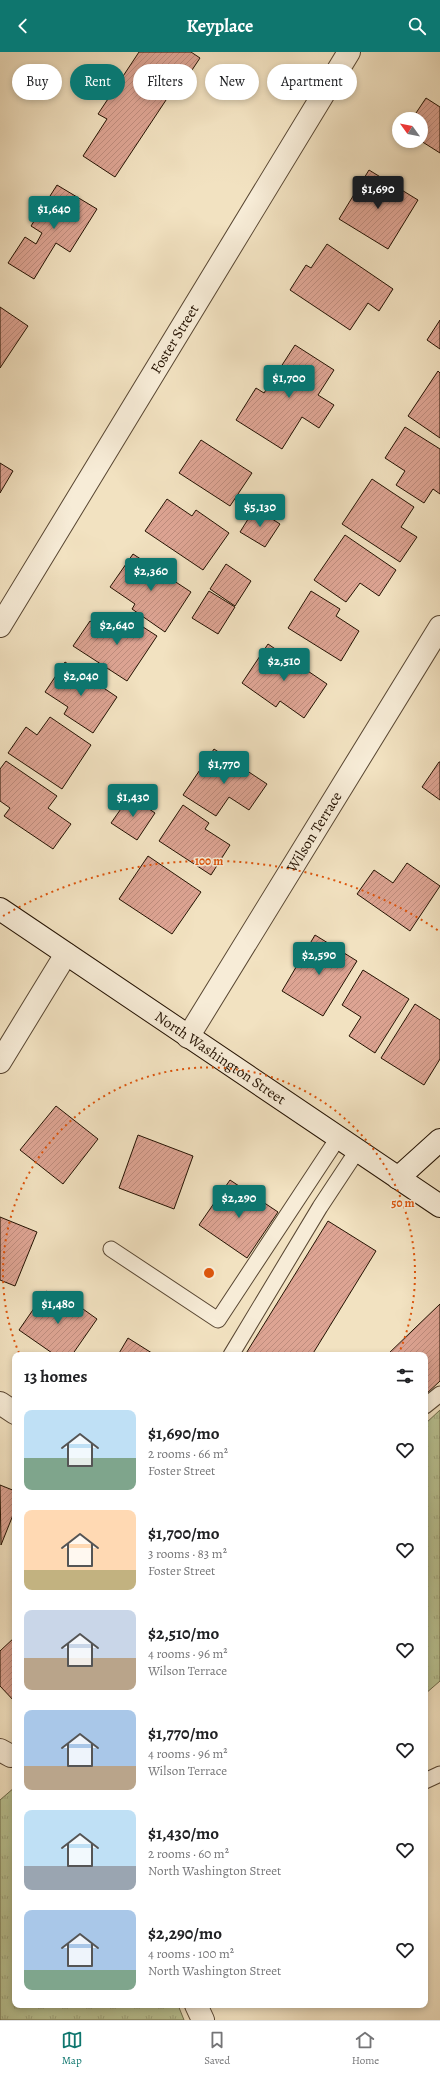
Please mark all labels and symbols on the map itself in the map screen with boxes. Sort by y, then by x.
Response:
north arrow [392,112,428,148]
pin: $1,690 [345,176,411,210]
pin: $1,640 [21,196,87,230]
street label: Foster Street [146,300,203,377]
pin: $1,700 [256,365,322,399]
pin: $5,130 [227,494,293,528]
pin: $2,360 [118,558,184,592]
pin: $2,640 [84,612,150,646]
pin: $2,510 [251,648,317,682]
pin: $2,040 [48,663,114,697]
pin: $1,770 [191,751,257,785]
pin: $1,430 [100,784,166,818]
street label: Wilson Terrace [281,787,347,877]
text: 100 m [195,853,223,869]
pin: $2,590 [286,942,352,976]
street label: North Washington Street [151,1006,290,1109]
pin: $2,290 [206,1185,272,1219]
text: 50 m [391,1195,415,1211]
centre of rings [202,1266,216,1280]
pin: $1,480 [25,1291,91,1325]

